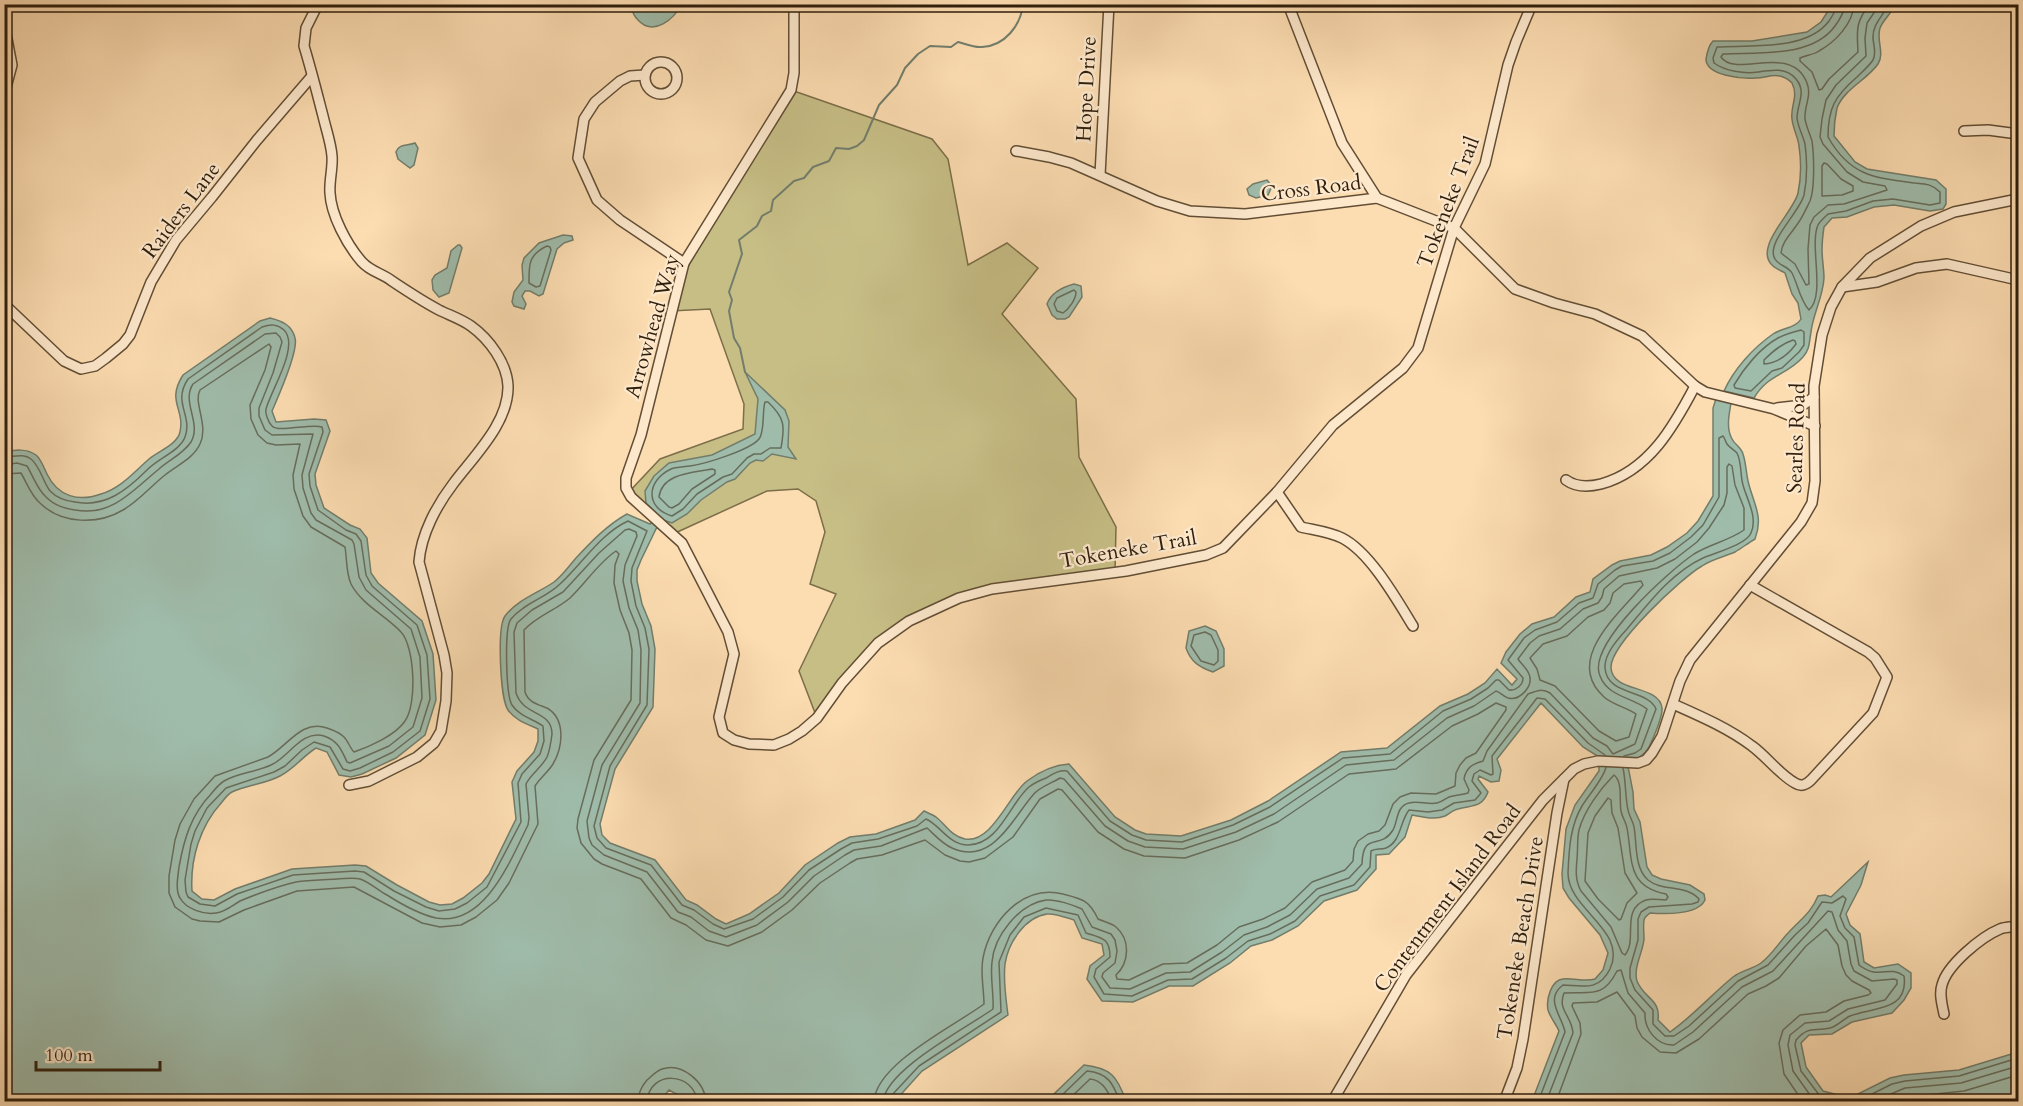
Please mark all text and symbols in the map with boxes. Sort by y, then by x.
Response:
street label: Hope Drive [1069,35,1104,143]
street label: Tokeneke Trail [1410,132,1487,272]
street label: Raiders Lane [136,156,227,264]
street label: Cross Road [1259,168,1363,209]
street label: Arrowhead Way [618,251,687,402]
street label: Searles Road [1780,382,1813,494]
street label: Tokeneke Trail [1057,523,1199,576]
street label: Contentment Island Road [1367,798,1528,999]
street label: Tokeneke Beach Drive [1490,834,1551,1042]
scale bar [36,1034,160,1072]
text: 100 m [45,1043,93,1068]

